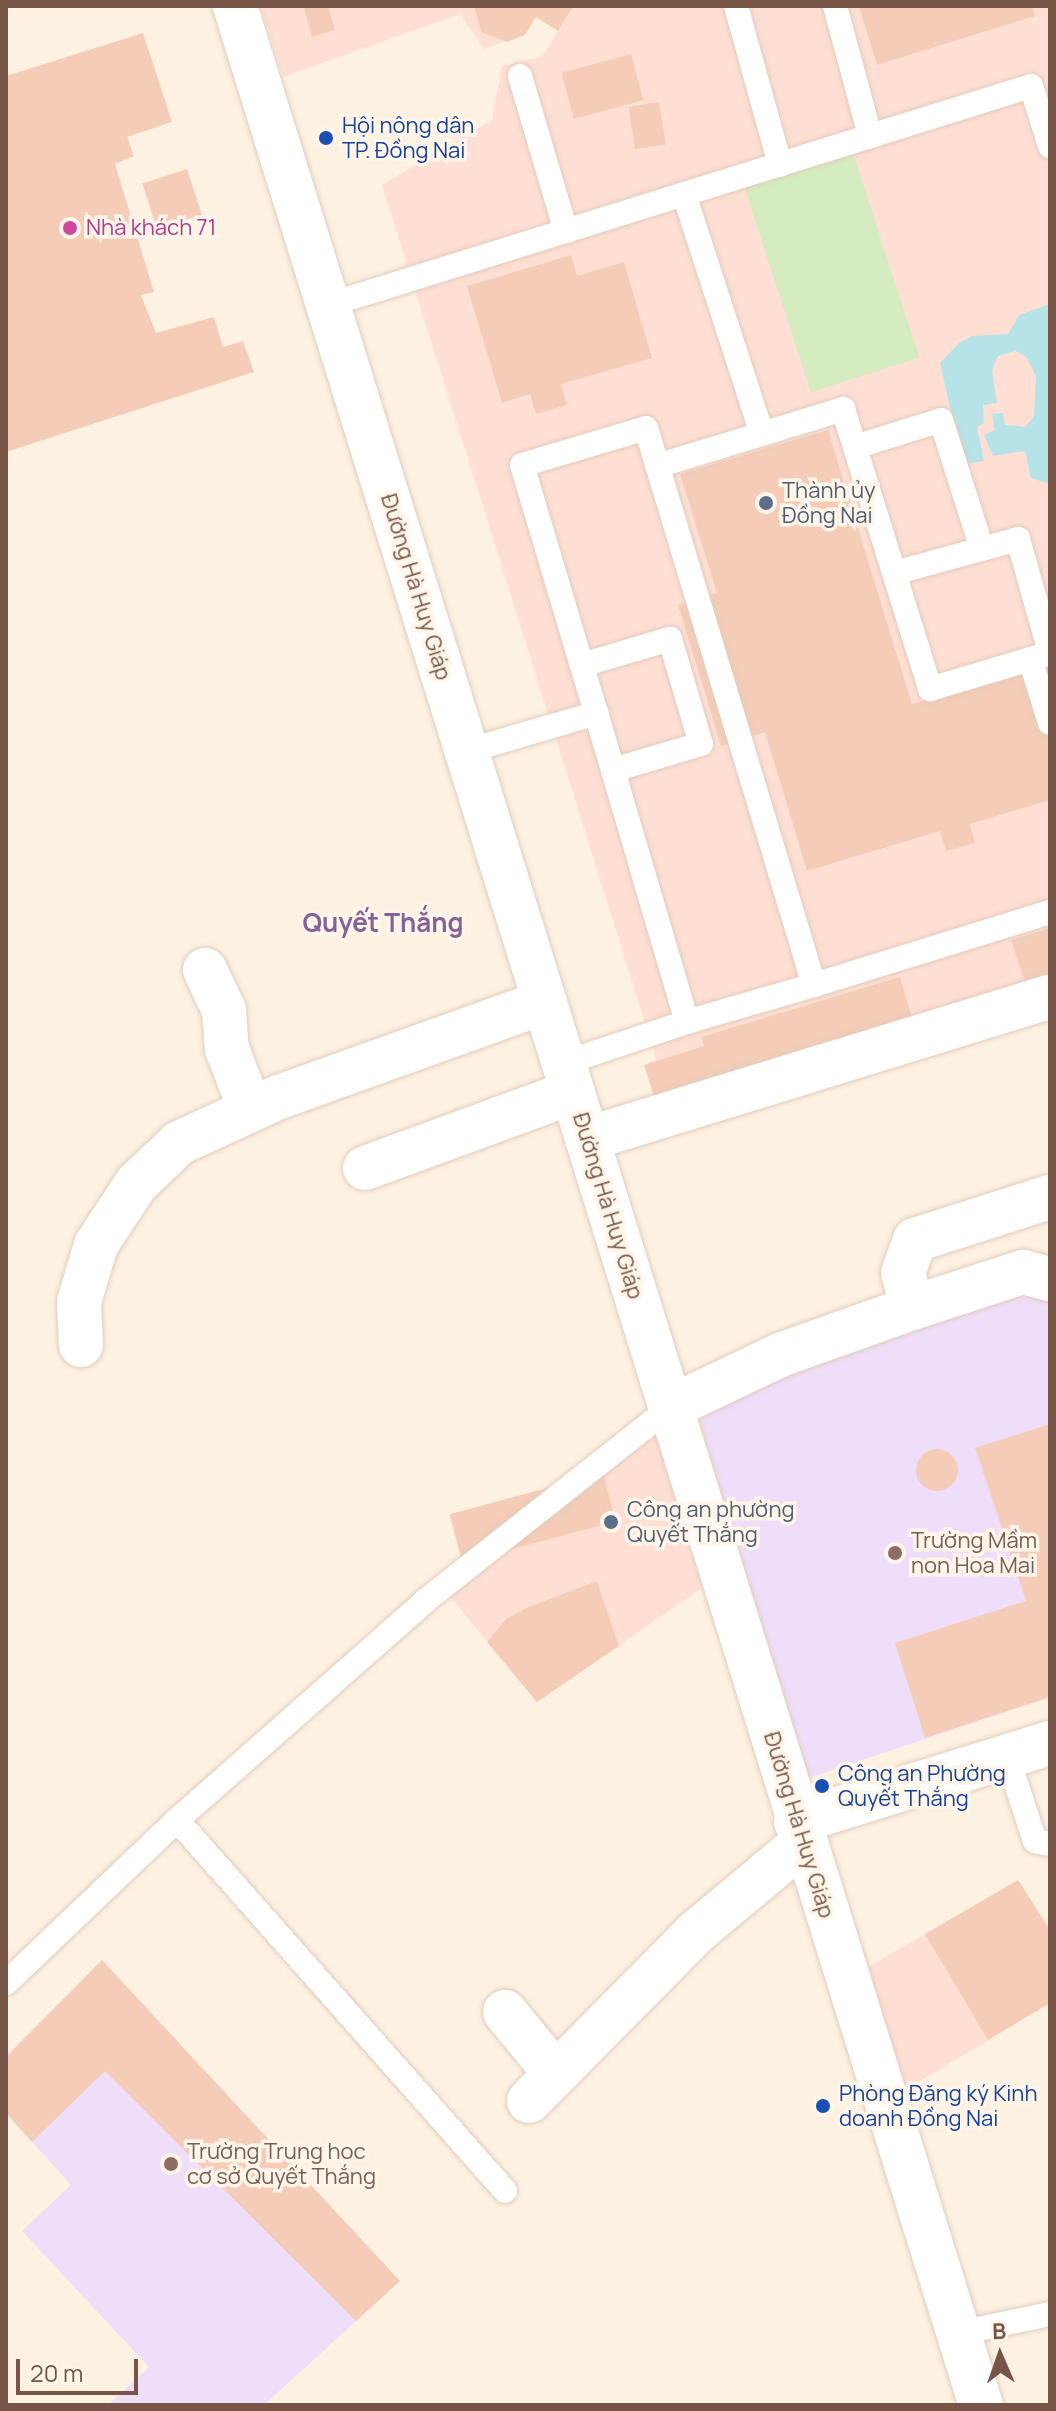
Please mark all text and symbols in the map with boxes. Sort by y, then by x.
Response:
place label: Hội nông dân TP. Đồng Nai [342,112,474,164]
marker: Hội nông dân TP. Đồng Nai [317,129,335,147]
place label: Nhà khách 71 [86,215,216,241]
marker: Nhà khách 71 [61,219,79,237]
place label: Thành ủy Đồng Nai [782,477,876,528]
street label: Đường Hà Huy Giáp [375,491,457,683]
marker: Thành ủy Đồng Nai [757,494,775,512]
district label: Quyết Thắng [302,907,464,939]
street label: Đường Hà Huy Giáp [567,1110,649,1302]
place label: Công an phường Quyết Thắng [627,1496,795,1548]
marker: Công an phường Quyết Thắng [602,1513,620,1531]
place label: Trường Mầm non Hoa Mai [911,1527,1037,1578]
marker: Trường Mầm non Hoa Mai [886,1544,904,1562]
street label: Đường Hà Huy Giáp [758,1729,840,1921]
place label: Công an Phường Quyết Thắng [838,1760,1006,1812]
marker: Công an Phường Quyết Thắng [813,1777,831,1795]
place label: Phòng Đăng ký Kinh doanh Đồng Nai [839,2080,1037,2132]
marker: Phòng Đăng ký Kinh doanh Đồng Nai [814,2097,832,2115]
place label: Trường Trung học cơ sở Quyết Thắng [187,2138,376,2190]
marker: Trường Trung học cơ sở Quyết Thắng [162,2155,180,2173]
north arrow [960,2315,1040,2395]
text: B [992,2316,1007,2346]
scale bar [20,2343,142,2393]
text: 20 m [30,2356,83,2389]

